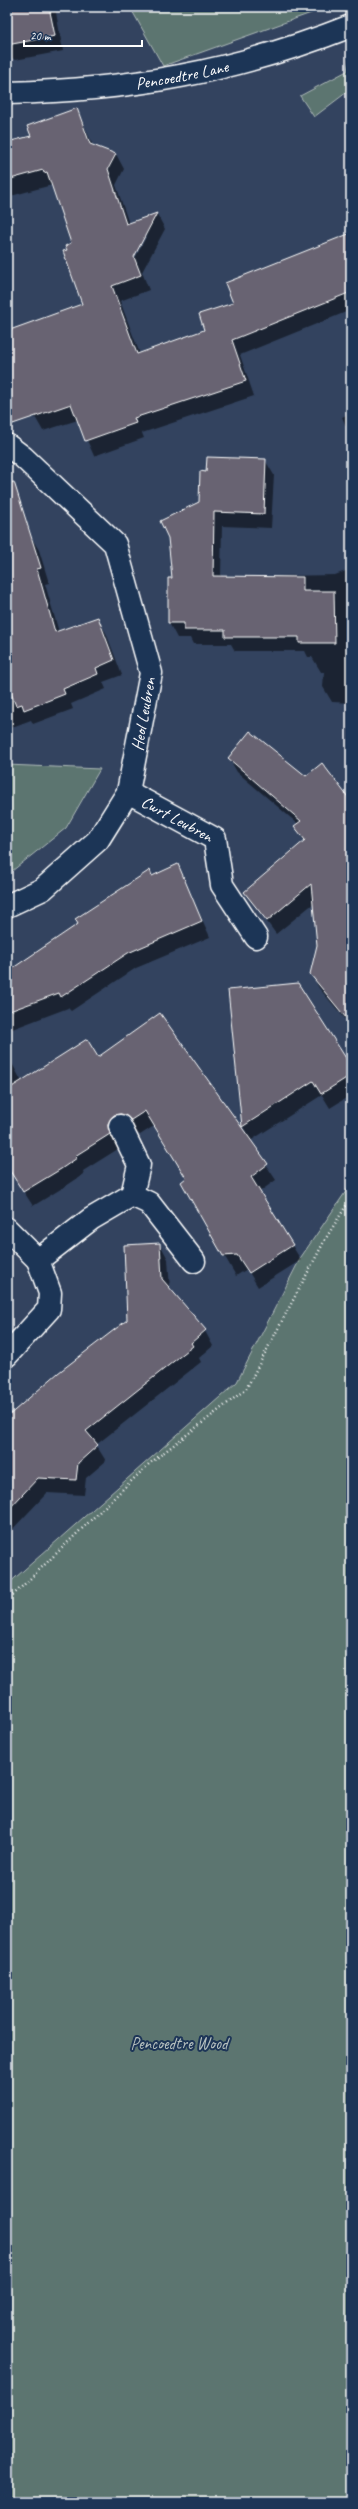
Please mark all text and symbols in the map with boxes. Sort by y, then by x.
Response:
scale bar [24,22,142,48]
text: 20 m [30,28,52,44]
street label: Pencoedtre Lane [134,56,232,94]
street label: Heol Leubren [127,675,160,752]
street label: Cwrt Leubren [138,791,218,848]
park label: Pencoedtre Wood [130,2033,230,2054]

